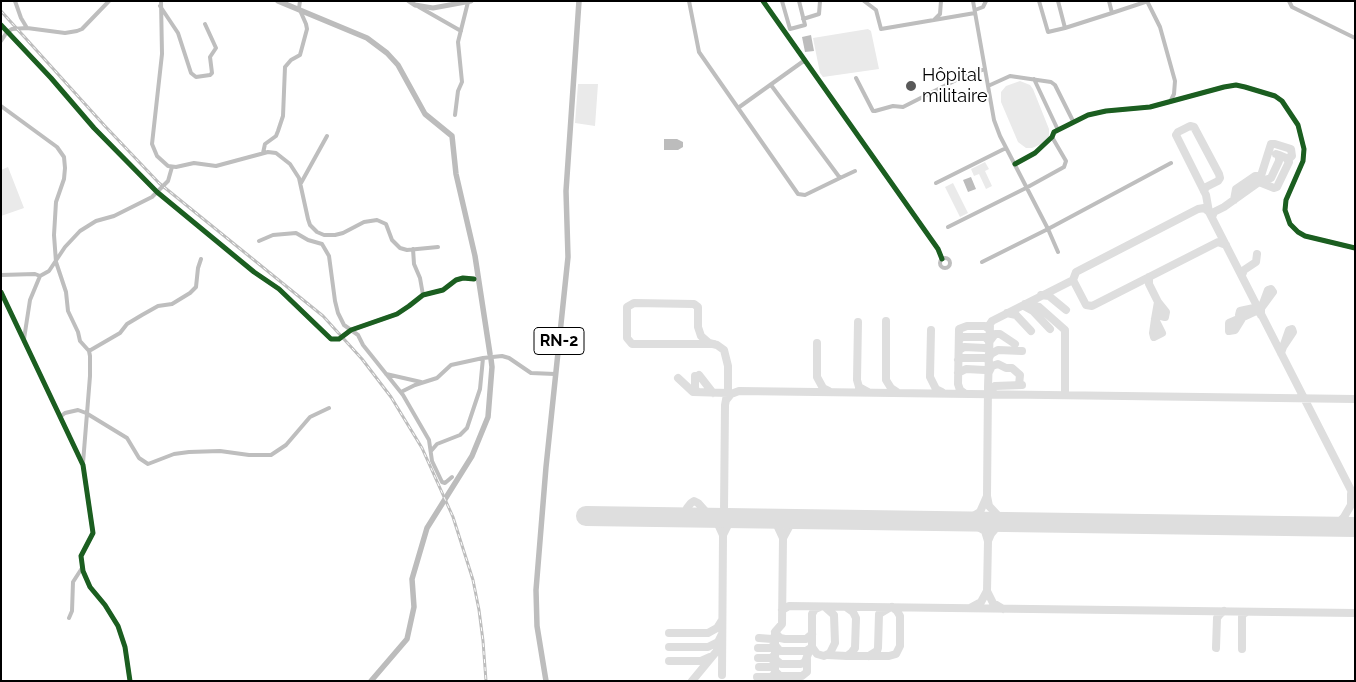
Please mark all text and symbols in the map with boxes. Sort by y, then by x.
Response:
place label: Hôpital militaire [922,65,988,108]
marker: Hôpital militaire [904,79,918,93]
road number: RN-2 [534,328,584,354]

